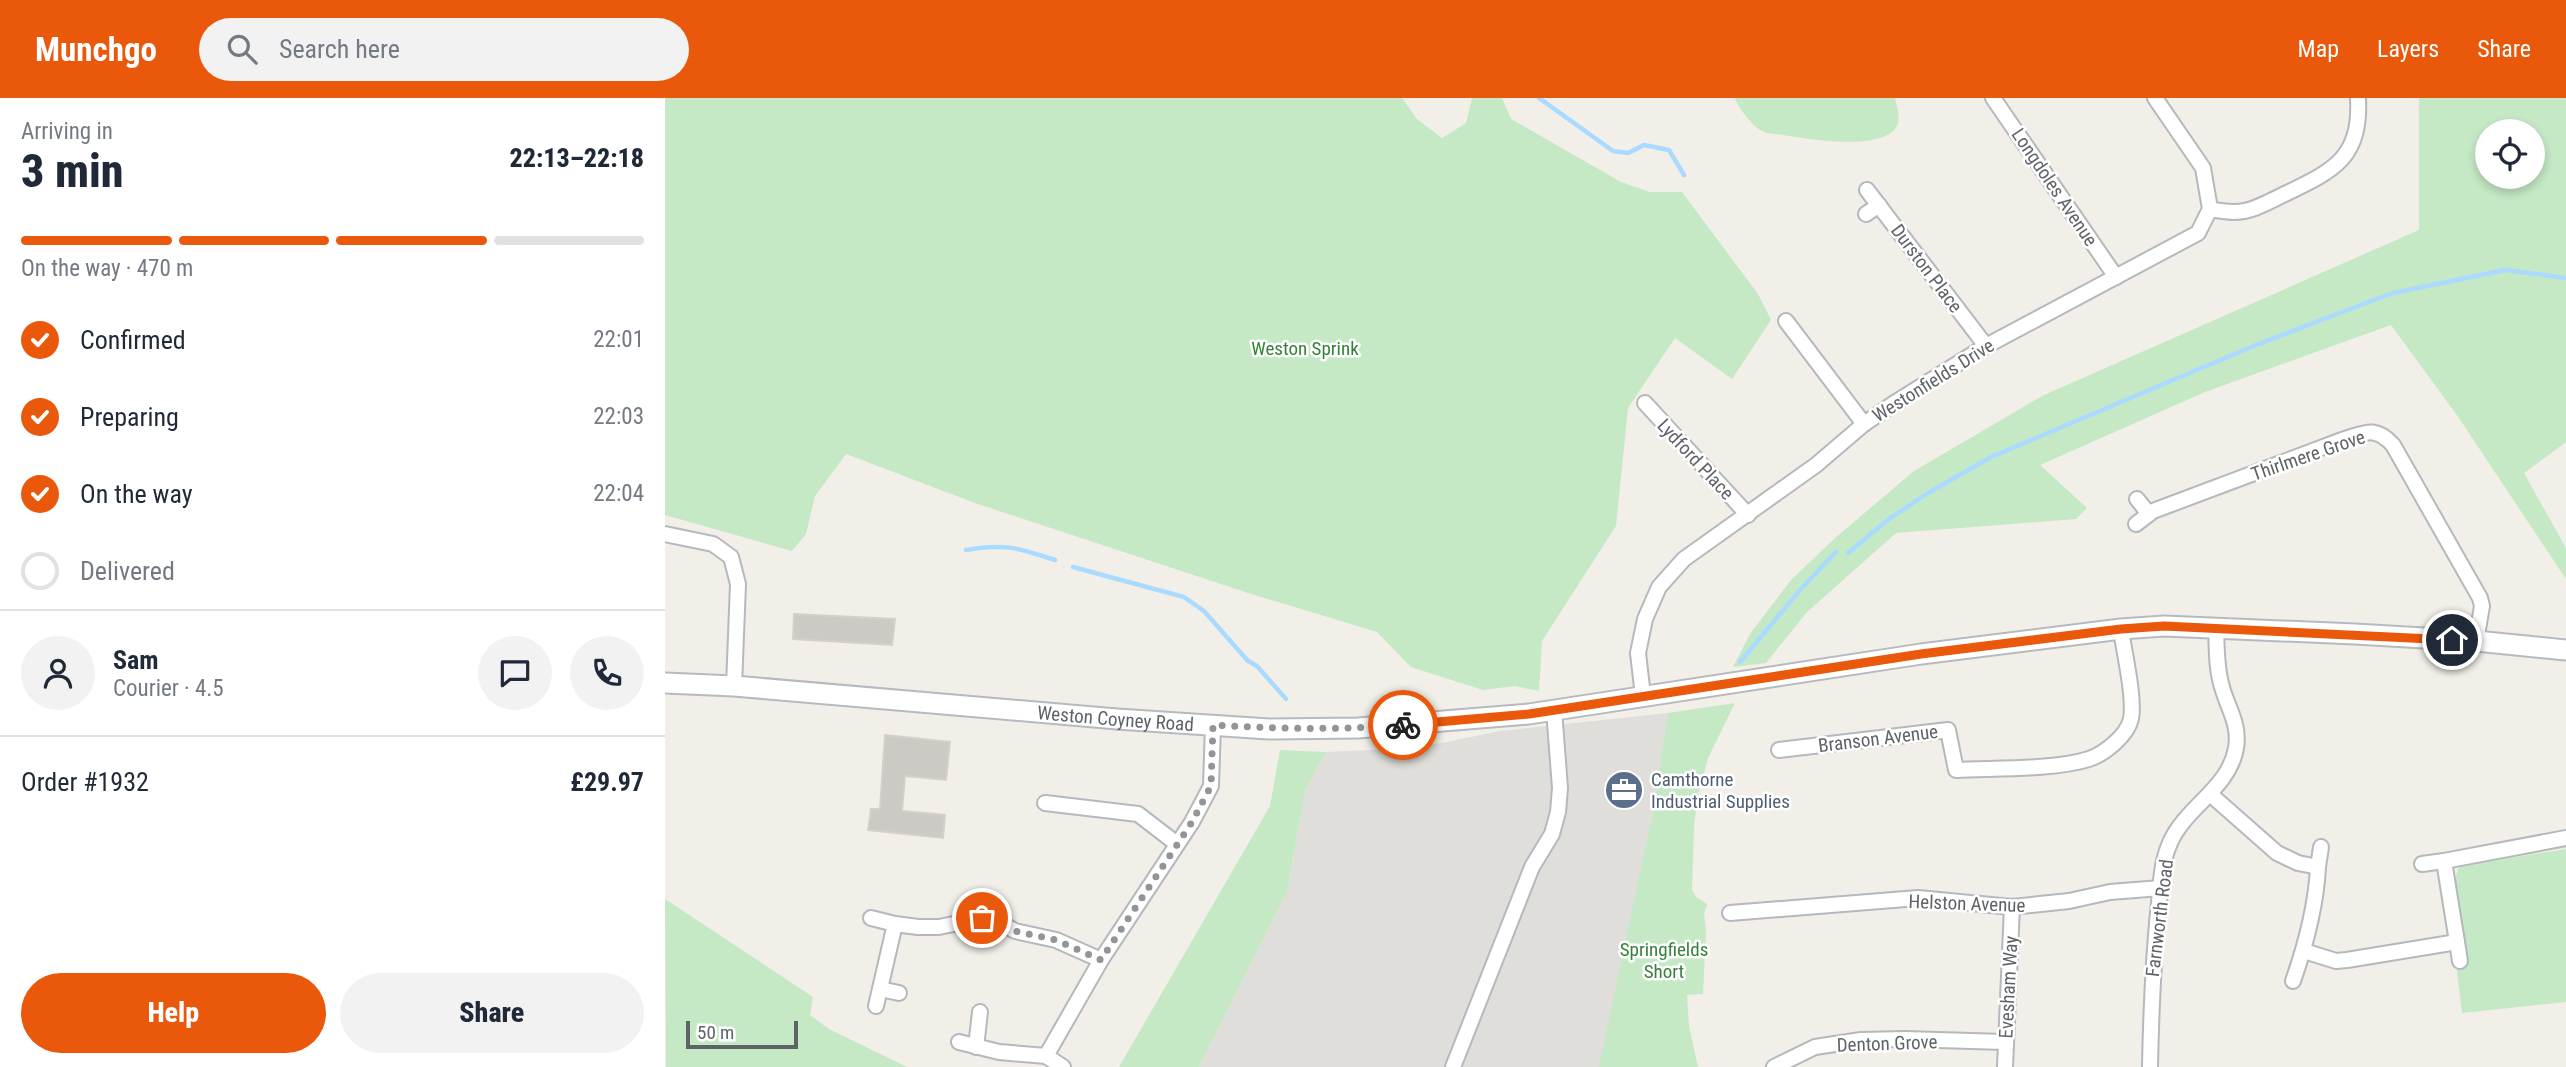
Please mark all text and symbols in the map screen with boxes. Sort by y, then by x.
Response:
search box [199,18,689,81]
text: Munchgo [35,30,157,69]
icon: search [223,30,261,68]
text: Search here [279,34,400,64]
text: Map [2298,35,2339,63]
text: Layers [2377,35,2439,63]
text: Share [2477,35,2531,63]
text: Arriving in [21,118,113,145]
map controls [2475,119,2545,189]
button: locate [2475,119,2545,189]
street label: Longdoles Avenue [2007,124,2103,251]
text: 22:13–22:18 [510,143,644,173]
text: 3 min [21,144,124,198]
street label: Durston Place [1886,220,1967,317]
text: On the way · 470 m [21,255,193,282]
icon: check [21,321,59,359]
text: Confirmed [80,325,186,355]
text: 22:01 [593,326,644,353]
street label: Westonfields Drive [1868,334,1998,427]
park label: Weston Sprink [1251,337,1359,360]
icon: check [21,398,59,436]
text: Preparing [80,402,179,432]
text: 22:03 [593,403,644,430]
street label: Lydford Place [1653,414,1739,504]
street label: Thirlmere Grove [2248,425,2368,486]
icon: check [21,475,59,513]
text: On the way [80,479,193,509]
text: 22:04 [593,480,644,507]
text: Delivered [80,556,175,586]
pin [2422,610,2482,670]
icon: home [2433,621,2471,659]
button: person [21,636,95,710]
button: chat [478,636,552,710]
button: phone [570,636,644,710]
text: Sam [113,645,159,675]
text: Courier · 4.5 [113,675,224,702]
courier [1368,690,1438,760]
street label: Weston Coyney Road [1036,701,1195,736]
icon: bike [1384,706,1422,744]
street label: Branson Avenue [1817,720,1939,757]
text: Order #1932 [21,767,149,797]
text: £29.97 [570,767,644,797]
place label: Camthorne Industrial Supplies [1651,768,1790,813]
office icon: Camthorne Industrial Supplies [1603,769,1645,811]
street label: Farnworth Road [2141,858,2178,978]
pin [952,888,1012,948]
street label: Helston Avenue [1908,890,2026,917]
icon: bag [963,899,1001,937]
street label: Evesham Way [1994,935,2023,1039]
park label: Springfields Short [1620,938,1708,983]
button: Help [21,973,326,1053]
button: Share [340,973,644,1053]
scale bar [686,1018,798,1050]
text: 50 m [697,1021,734,1044]
street label: Denton Grove [1836,1030,1938,1057]

